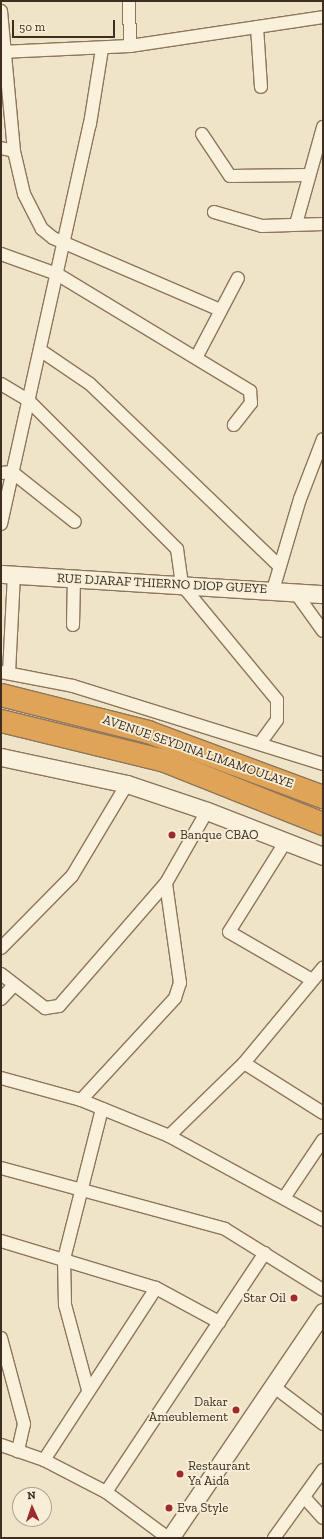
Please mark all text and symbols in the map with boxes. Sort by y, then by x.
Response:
scale bar [14,12,117,38]
text: 50 m [19,20,45,34]
street label: RUE DJARAF THIERNO DIOP GUEYE [56,571,268,597]
street label: AVENUE SEYDINA LIMAMOULAYE [100,712,296,792]
place label: Banque CBAO [180,827,258,843]
marker: Banque CBAO [167,830,177,840]
place label: Star Oil [243,1290,286,1306]
marker: Star Oil [289,1293,299,1303]
place label: Dakar Ameublement [149,1395,228,1426]
marker: Dakar Ameublement [231,1405,241,1415]
place label: Restaurant Ya Aida [188,1459,250,1490]
marker: Restaurant Ya Aida [175,1469,185,1479]
north arrow [12,1487,52,1527]
text: N [27,1489,36,1502]
place label: Eva Style [177,1500,228,1516]
marker: Eva Style [164,1503,174,1513]

